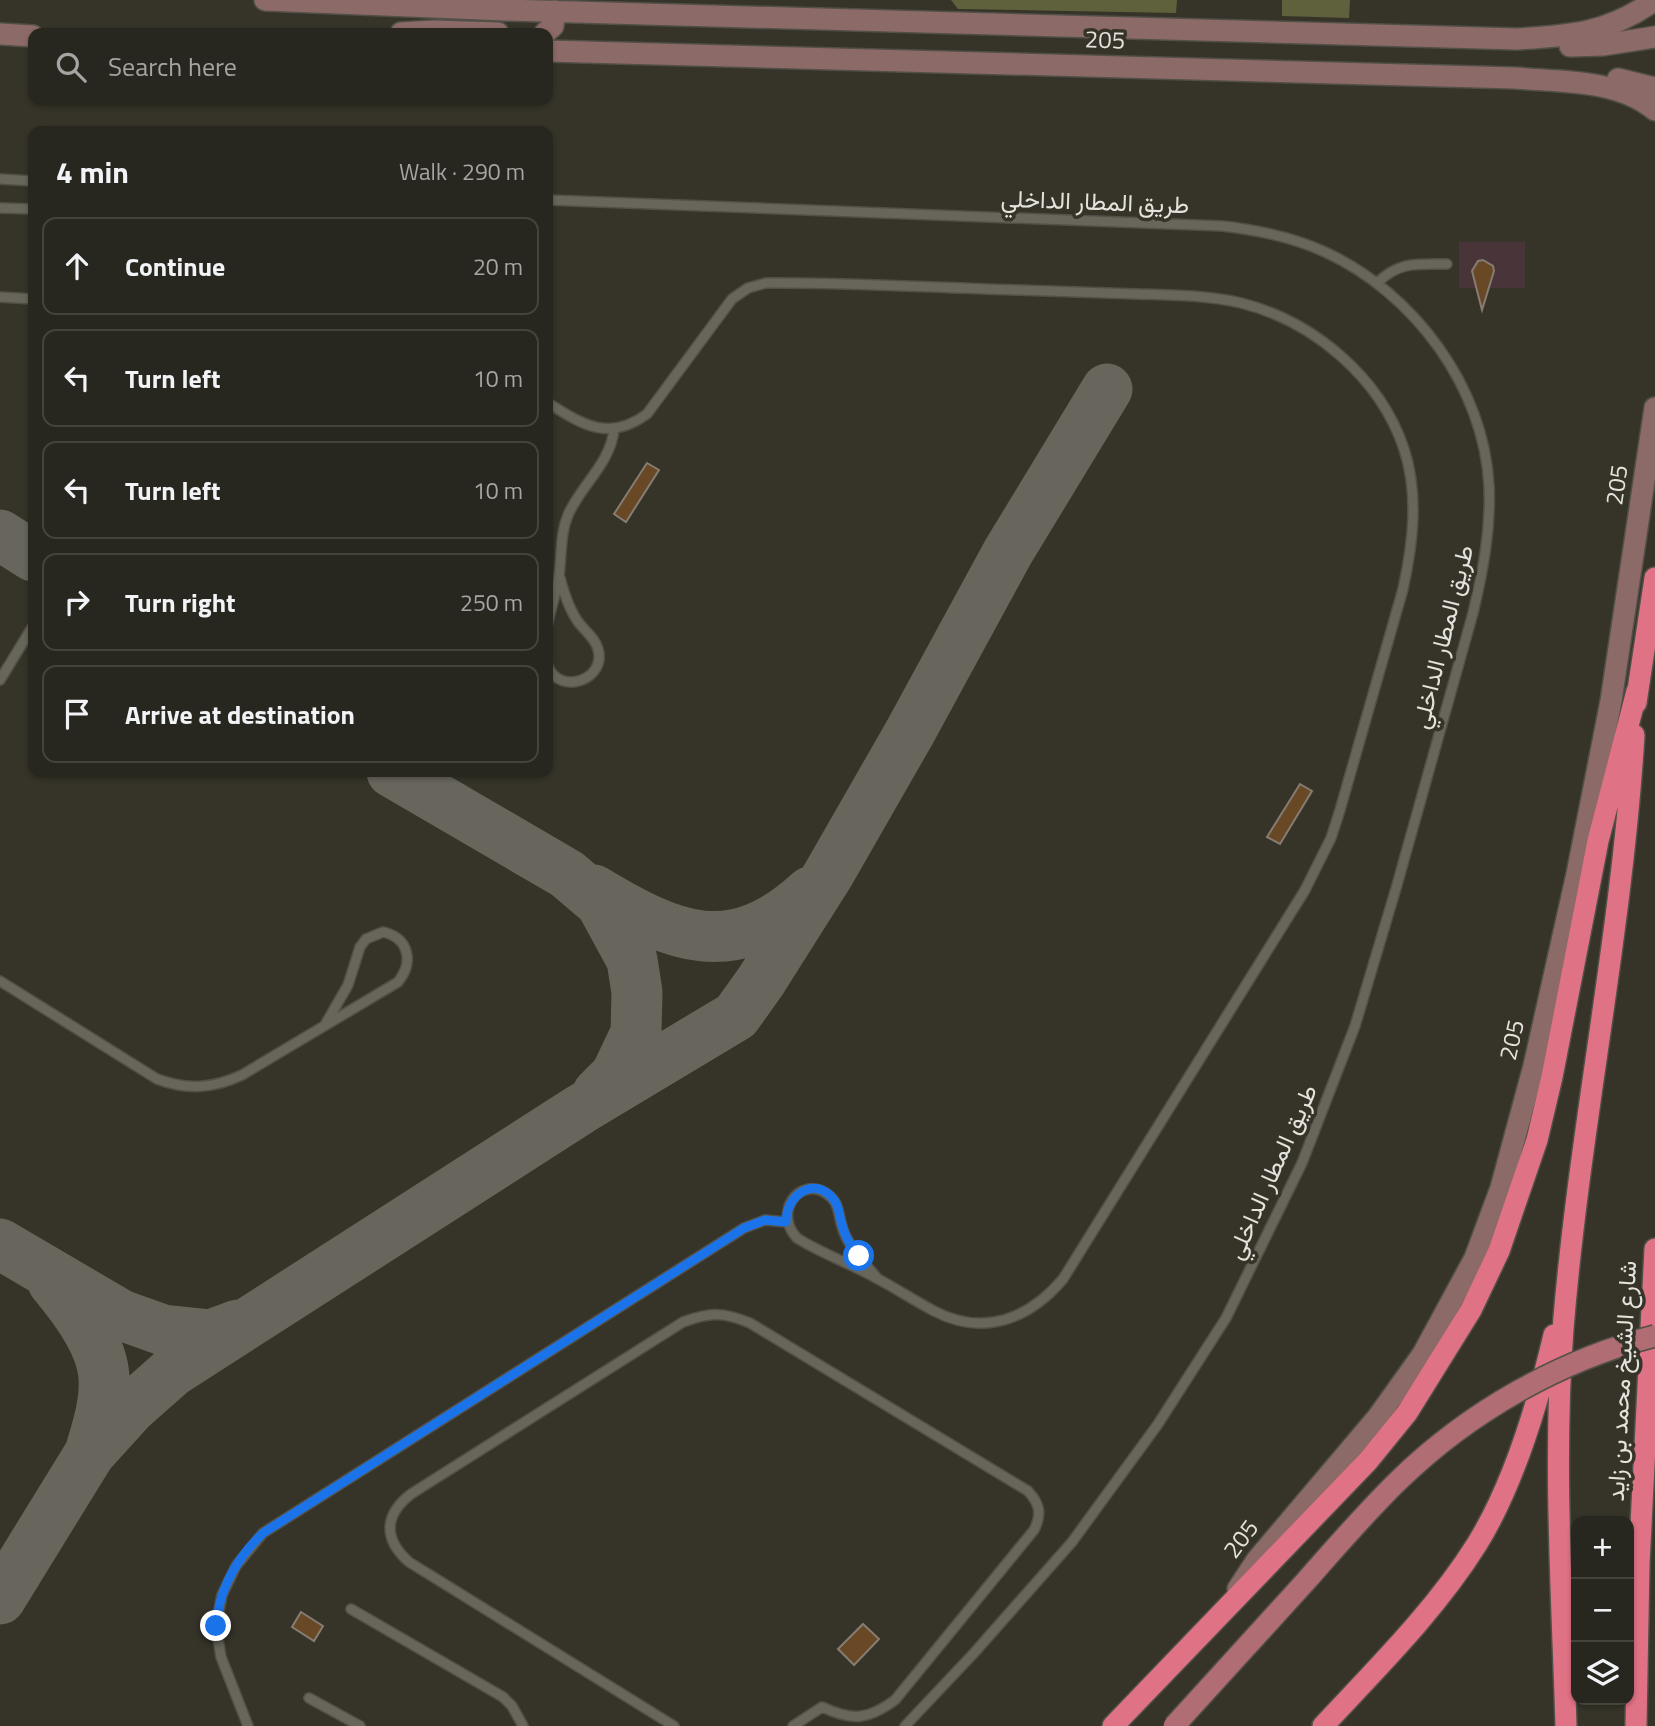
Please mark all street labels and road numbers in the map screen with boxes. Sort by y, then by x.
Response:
street label: 205 [1084,20,1126,58]
street label: طريق المطار الداخلي [1000,180,1190,224]
street label: 205 [1595,462,1637,507]
street label: طريق المطار الداخلي [1402,541,1484,733]
street label: 205 [1489,1016,1533,1063]
street label: طريق المطار الداخلي [1216,1078,1328,1266]
street label: شارع الشيخ محمد بن زايد [1597,1260,1645,1502]
street label: 205 [1214,1511,1267,1565]

